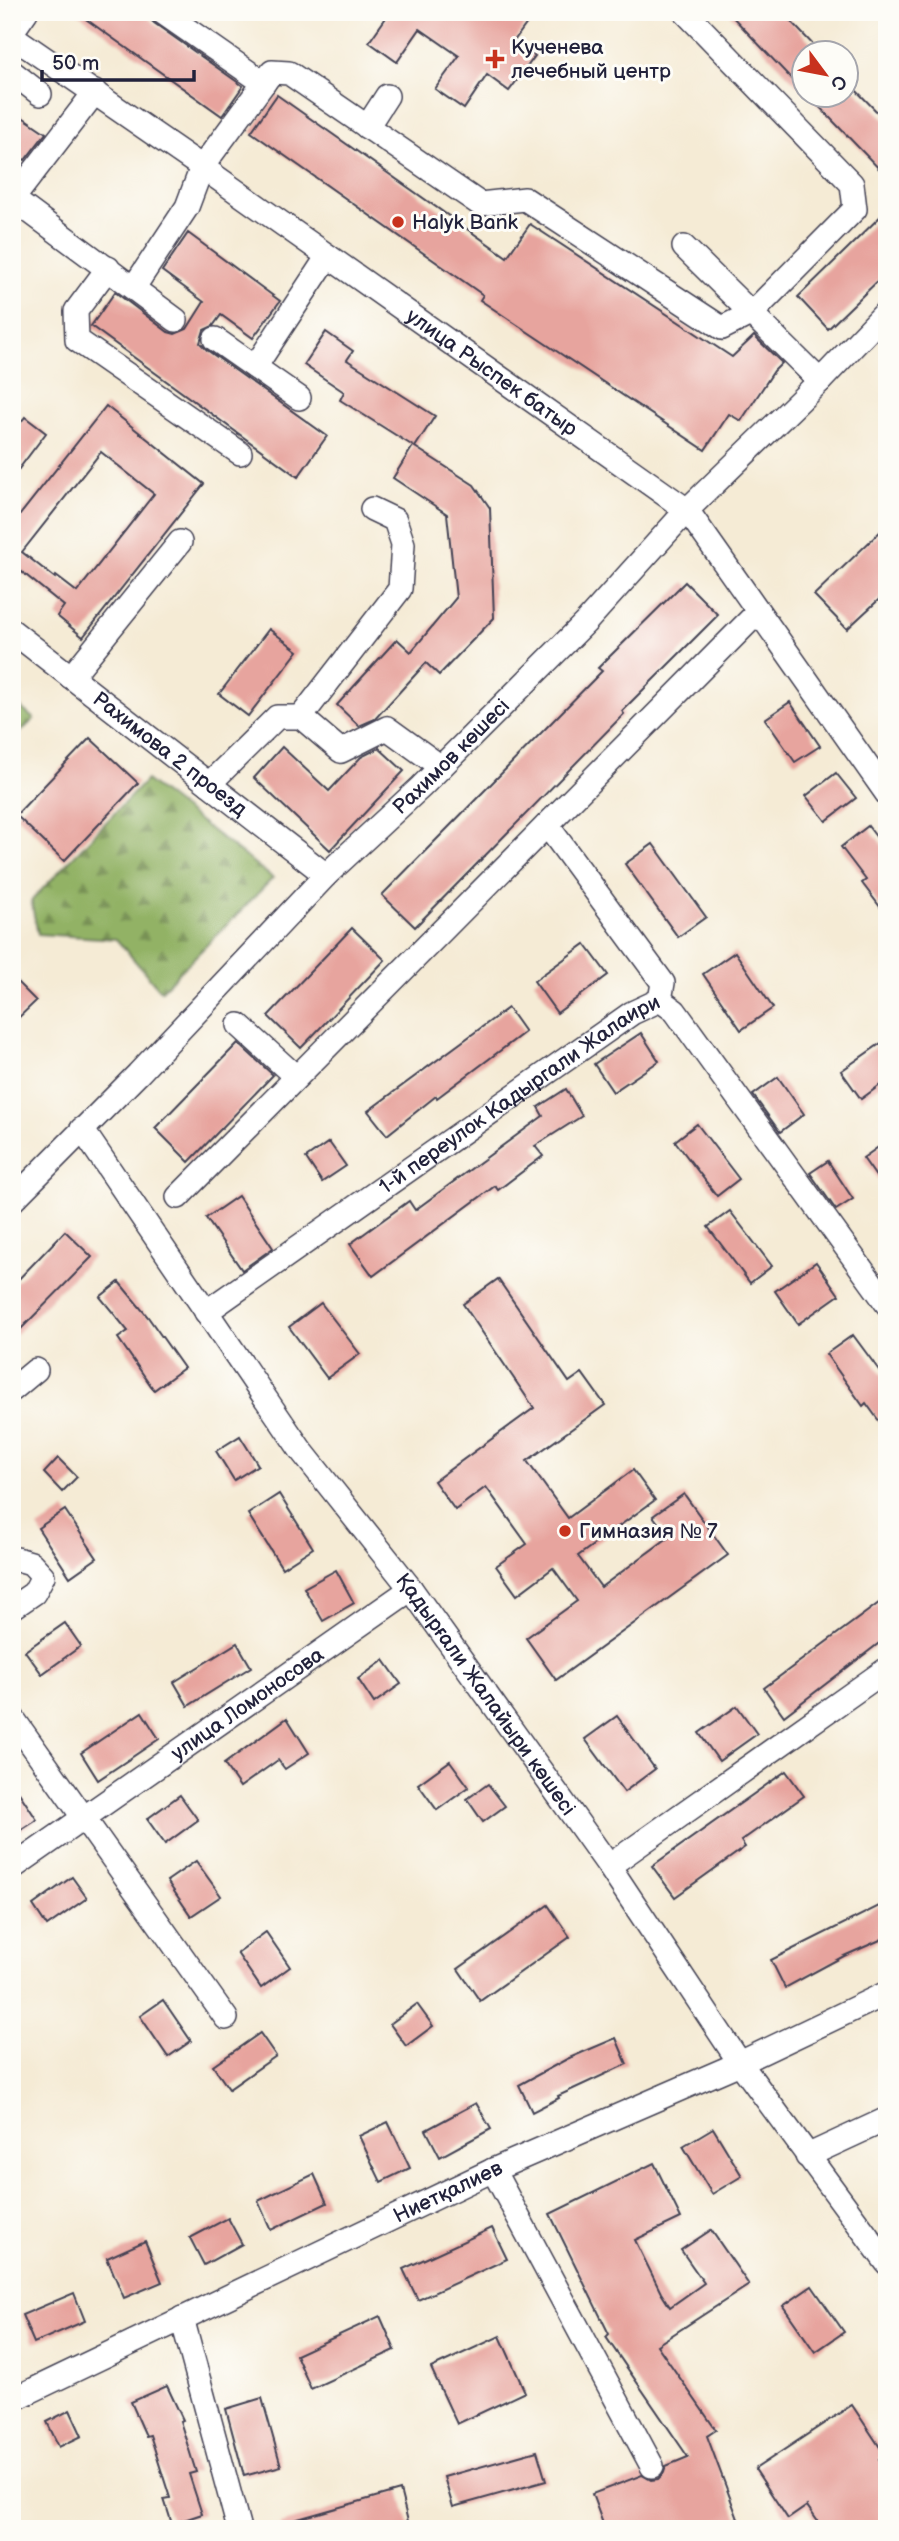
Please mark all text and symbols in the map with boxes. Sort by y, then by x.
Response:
place label: Кученева лечебный центр [511,35,671,84]
scale bar [42,38,194,82]
north arrow [790,38,860,108]
marker: Кученева лечебный центр [485,49,505,69]
text: 50 m [52,51,99,76]
text: С [825,71,851,94]
place label: Halyk Bank [412,210,518,235]
marker: Halyk Bank [390,214,406,230]
street label: улица Рыспек батыр [401,303,582,442]
street label: Рахимова 2 проезд [88,686,252,822]
street label: Рахимов көшесі [388,694,515,820]
street label: 1-й переулок Кадыргали Жалаири [374,990,664,1200]
place label: Гимназия № 7 [579,1519,718,1544]
marker: Гимназия № 7 [557,1523,573,1539]
street label: Қадырғали Жалайыри көшесі [390,1568,581,1820]
street label: улица Ломоносова [166,1642,329,1766]
street label: Ниетқалиев [389,2156,506,2229]

